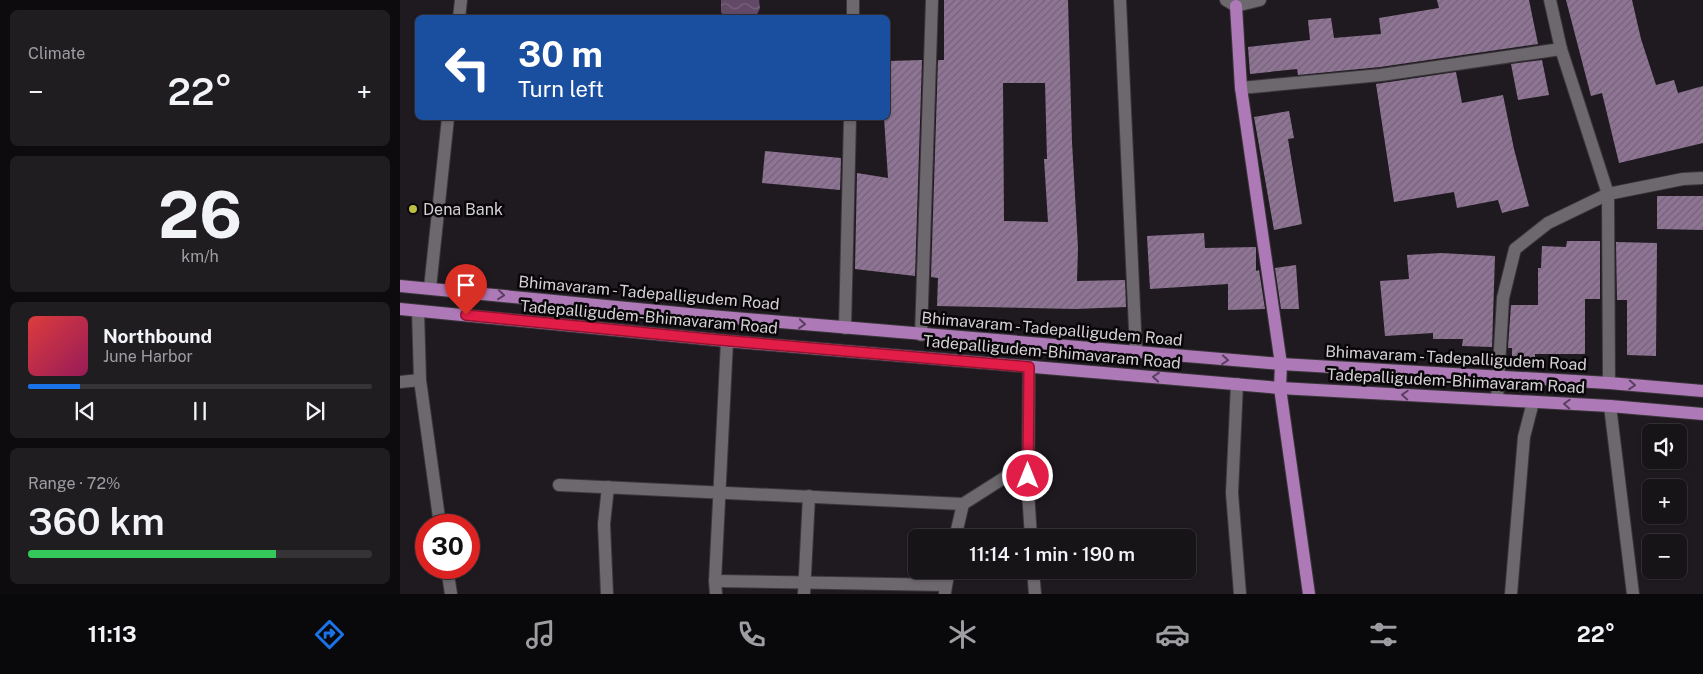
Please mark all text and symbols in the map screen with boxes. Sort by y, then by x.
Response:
text: 30 m [518,34,603,75]
icon: left [435,35,500,100]
text: Climate [28,44,85,63]
text: 22° [168,69,232,114]
text: − [28,75,44,108]
text: + [356,75,372,108]
text: Turn left [518,76,604,102]
text: 26 [158,176,242,253]
place label: Dena Bank [423,200,503,219]
marker: Dena Bank [407,203,419,215]
text: km/h [181,247,219,266]
pin [445,264,487,315]
icon: arrive [452,271,480,299]
street label: Bhimavaram - Tadepalligudem Road [518,272,780,314]
one-way arrow [497,290,505,301]
street label: Tadepalligudem-Bhimavaram Road [519,296,779,338]
street label: Bhimavaram - Tadepalligudem Road [921,308,1183,350]
one-way arrow [798,318,806,329]
text: Northbound [103,325,212,347]
street label: Tadepalligudem-Bhimavaram Road [922,331,1182,373]
street label: Bhimavaram - Tadepalligudem Road [1325,342,1587,374]
text: June Harbor [103,347,193,366]
one-way arrow [1222,354,1230,365]
street label: Tadepalligudem-Bhimavaram Road [1326,365,1586,397]
one-way arrow [1151,372,1159,383]
one-way arrow [1628,379,1636,390]
one-way arrow [1401,389,1409,400]
icon: previous [71,397,99,425]
icon: pause [186,397,214,425]
icon: next [301,397,329,425]
one-way arrow [1563,398,1571,409]
map controls [1642,424,1687,579]
button: sound [1642,424,1687,469]
position arrow [1001,449,1053,501]
text: Range · 72% [28,474,120,493]
button: + [1642,479,1687,524]
text: 360 km [28,499,165,544]
speed limit sign: 30 [415,514,480,579]
button: − [1642,534,1687,579]
text: 11:14 · 1 min · 190 m [969,543,1135,565]
icon: directions [312,617,347,652]
icon: music [523,617,558,652]
icon: phone [734,617,769,652]
icon: climate [945,617,980,652]
icon: car [1155,617,1190,652]
icon: filters [1366,617,1401,652]
text: 11:13 [88,621,137,647]
text: 22° [1577,621,1615,647]

